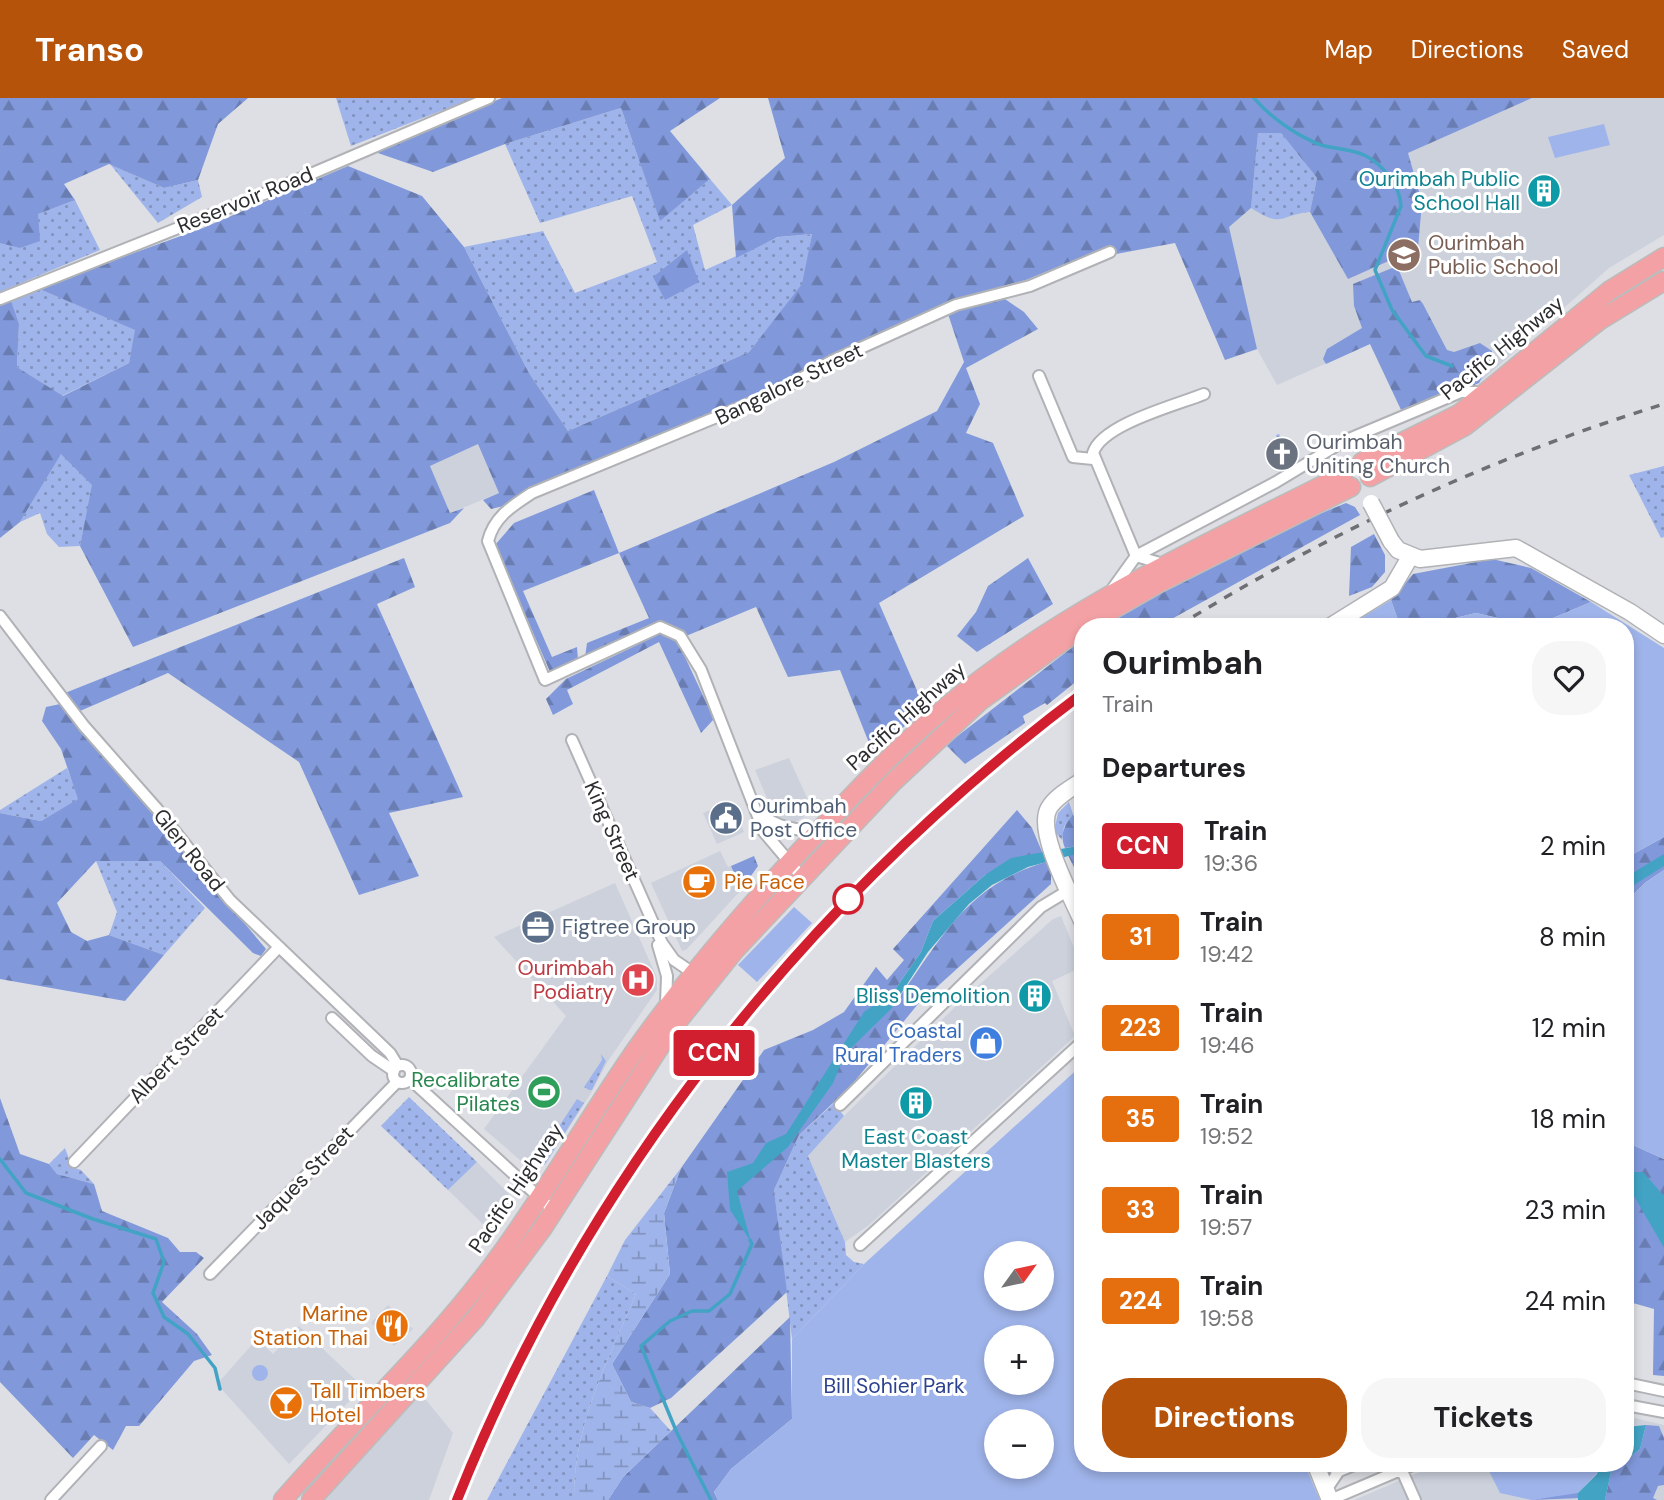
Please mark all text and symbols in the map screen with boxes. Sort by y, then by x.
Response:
text: Transo [35,28,144,71]
text: Map [1325,34,1373,65]
text: Directions [1411,34,1524,65]
text: Saved [1562,34,1629,65]
street label: Reservoir Road [173,160,317,240]
place label: Ourimbah Public School Hall [1359,165,1520,217]
building icon: Ourimbah Public School Hall [1525,172,1563,210]
place label: Ourimbah Public School [1428,229,1559,281]
school or university icon: Ourimbah Public School [1385,236,1423,274]
street label: Pacific Highway [1434,289,1570,406]
street label: Bangalore Street [711,336,867,432]
place label: Ourimbah Uniting Church [1306,428,1450,480]
church icon: Ourimbah Uniting Church [1263,435,1301,473]
text: Ourimbah [1102,641,1263,684]
button: heart [1532,641,1606,715]
street label: Pacific Highway [840,655,972,777]
text: Train [1102,689,1153,719]
text: Departures [1102,751,1246,785]
street label: King Street [578,777,646,885]
place label: Ourimbah Post Office [750,792,857,844]
public building icon: Ourimbah Post Office [707,799,745,837]
street label: Glen Road [147,803,231,897]
text: Train [1204,814,1267,848]
text: 2 min [1540,829,1606,863]
text: CCN [1116,830,1169,861]
text: 19:36 [1204,848,1258,878]
cafe icon: Pie Face [680,863,718,901]
place label: Pie Face [724,868,805,896]
unlabelled marker [833,884,863,914]
text: Train [1200,905,1263,939]
office icon: Figtree Group [519,908,557,946]
place label: Figtree Group [562,913,696,941]
text: 8 min [1539,920,1606,954]
text: 31 [1129,921,1152,952]
text: 19:42 [1200,939,1253,969]
place label: Ourimbah Podiatry [518,954,614,1006]
hospital icon: Ourimbah Podiatry [619,961,657,999]
building icon: Bliss Demolition [1016,977,1054,1015]
place label: Bliss Demolition [856,982,1010,1010]
text: Train [1200,996,1263,1030]
street label: Albert Street [123,1000,229,1110]
text: 12 min [1532,1011,1606,1045]
text: 223 [1119,1012,1162,1043]
place label: Coastal Rural Traders [835,1017,962,1069]
shop icon: Coastal Rural Traders [967,1024,1005,1062]
line badge: CCN [674,1030,754,1076]
text: 19:46 [1200,1030,1255,1060]
text: CCN [688,1037,740,1068]
place label: Recalibrate Pilates [411,1066,520,1118]
sports icon: Recalibrate Pilates [525,1073,563,1111]
building icon: East Coast Master Blasters [897,1084,935,1122]
text: Train [1200,1087,1263,1121]
text: 18 min [1531,1102,1606,1136]
text: 35 [1126,1103,1155,1134]
street label: Pacific Highway [462,1117,570,1258]
street label: Jaques Street [246,1120,360,1236]
text: 19:52 [1200,1121,1253,1151]
place label: East Coast Master Blasters [841,1123,991,1175]
text: Train [1200,1178,1263,1212]
text: 23 min [1524,1193,1606,1227]
text: 33 [1126,1194,1155,1225]
text: 19:57 [1200,1212,1252,1242]
north arrow [984,1241,1054,1311]
map controls [984,1241,1054,1479]
text: Train [1200,1269,1263,1303]
text: 24 min [1524,1284,1606,1318]
text: 224 [1119,1285,1162,1316]
place label: Marine Station Thai [253,1300,368,1352]
text: 19:58 [1200,1303,1254,1333]
restaurant icon: Marine Station Thai [373,1307,411,1345]
button: + [984,1325,1054,1395]
park label: Bill Sohier Park [823,1372,965,1400]
place label: Tall Timbers Hotel [310,1377,426,1429]
button: Directions [1102,1378,1347,1458]
button: Tickets [1361,1378,1606,1458]
bar icon: Tall Timbers Hotel [267,1384,305,1422]
button: − [984,1409,1054,1479]

